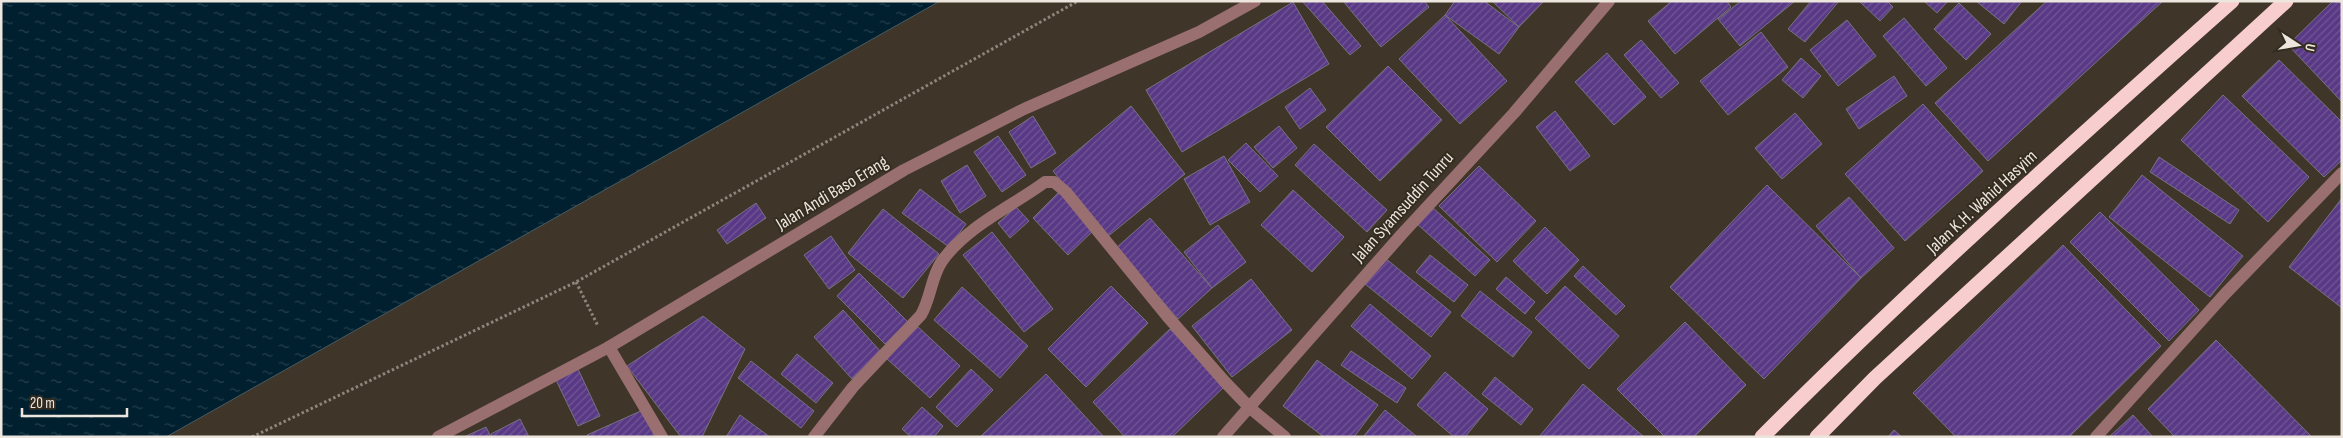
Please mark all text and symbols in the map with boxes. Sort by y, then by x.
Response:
north arrow [2273,20,2323,70]
text: U [2301,42,2319,53]
street label: Jalan K.H. Wahid Hasyim [1922,146,2041,259]
street label: Jalan Syamsuddin Tunru [1347,148,1458,267]
street label: Jalan Andi Baso Erang [771,151,892,235]
scale bar [22,386,128,418]
text: 20 m [30,394,55,413]

